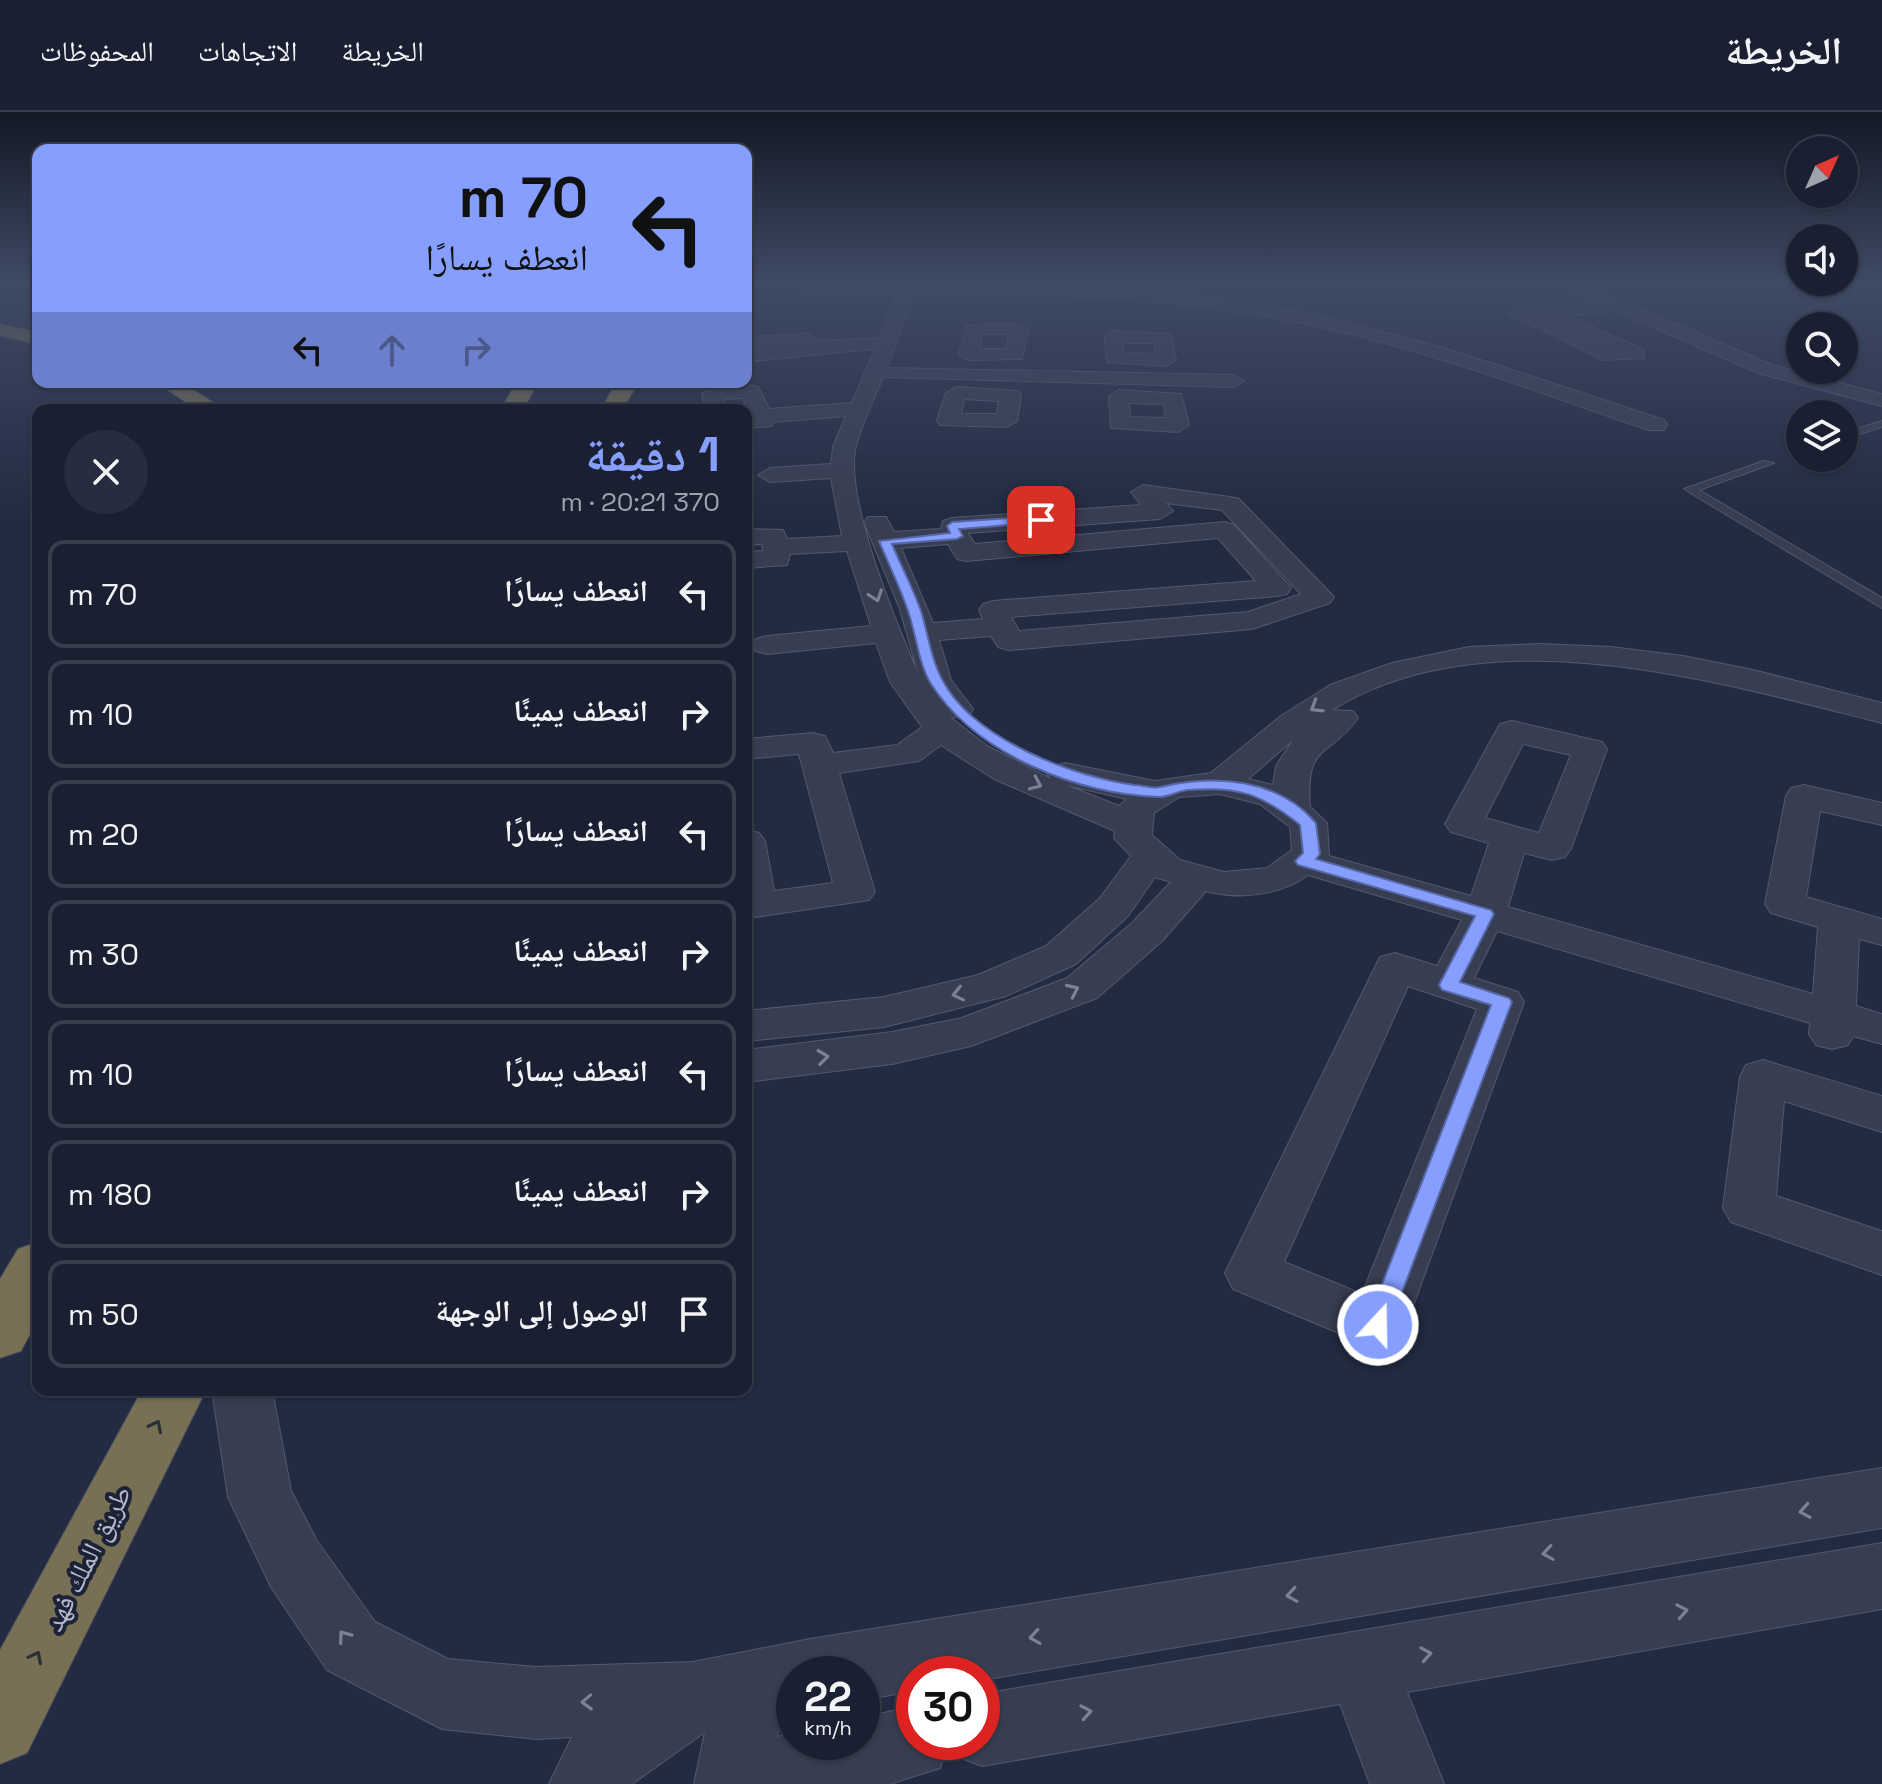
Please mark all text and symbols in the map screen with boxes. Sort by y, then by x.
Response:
text: الخريطة [1725,27,1842,75]
text: المحفوظات [40,33,154,69]
text: الاتجاهات [198,33,297,69]
text: الخريطة [341,33,424,69]
north arrow [1786,136,1858,208]
map controls [1786,136,1858,472]
text: 70 m [459,162,588,233]
icon: left [616,176,720,280]
button: sound [1786,224,1858,296]
text: انعطف يسارًا [426,235,588,281]
button: search [1786,312,1858,384]
icon: left [286,328,330,372]
icon: ahead [370,328,414,372]
icon: right [454,328,498,372]
button: layers [1786,400,1858,472]
text: 1 دقيقة [585,424,720,485]
button: close [64,430,148,514]
text: 370 m · 20:21 [560,485,720,519]
pin [1007,486,1075,554]
icon: arrive [1019,498,1063,542]
text: انعطف يسارًا [504,571,648,610]
icon: left [672,572,716,616]
text: 70 m [68,575,137,614]
one-way arrow [866,588,882,602]
text: انعطف يمينًا [513,691,648,730]
icon: right [672,692,716,736]
text: 10 m [68,695,133,734]
one-way arrow [1310,698,1325,713]
one-way arrow [1028,774,1042,790]
text: انعطف يسارًا [504,811,648,850]
icon: left [672,812,716,856]
text: 20 m [68,815,139,854]
text: انعطف يمينًا [513,931,648,970]
icon: right [672,932,716,976]
text: 30 m [68,935,139,974]
one-way arrow [1065,984,1079,1000]
one-way arrow [951,985,965,1002]
one-way arrow [817,1048,830,1065]
text: انعطف يسارًا [504,1051,648,1090]
icon: left [672,1052,716,1096]
text: 10 m [68,1055,133,1094]
text: انعطف يمينًا [513,1171,648,1210]
icon: right [672,1172,716,1216]
text: 180 m [68,1175,152,1214]
position arrow [1336,1283,1420,1367]
text: الوصول إلى الوجهة [435,1291,648,1330]
icon: arrive [672,1292,716,1336]
text: 50 m [68,1295,139,1334]
one-way arrow [146,1420,162,1434]
street label: طريق الملك فهد [35,1479,139,1637]
one-way arrow [1798,1501,1812,1518]
one-way arrow [1542,1543,1555,1560]
one-way arrow [1285,1586,1299,1603]
one-way arrow [1675,1603,1689,1620]
one-way arrow [1029,1628,1042,1645]
one-way arrow [340,1630,354,1645]
one-way arrow [1419,1647,1432,1664]
one-way arrow [26,1650,42,1665]
speed limit sign: 30 [896,1656,1000,1760]
text: 22 [804,1672,852,1723]
one-way arrow [580,1693,593,1710]
one-way arrow [1080,1705,1093,1722]
text: km/h [804,1715,852,1741]

